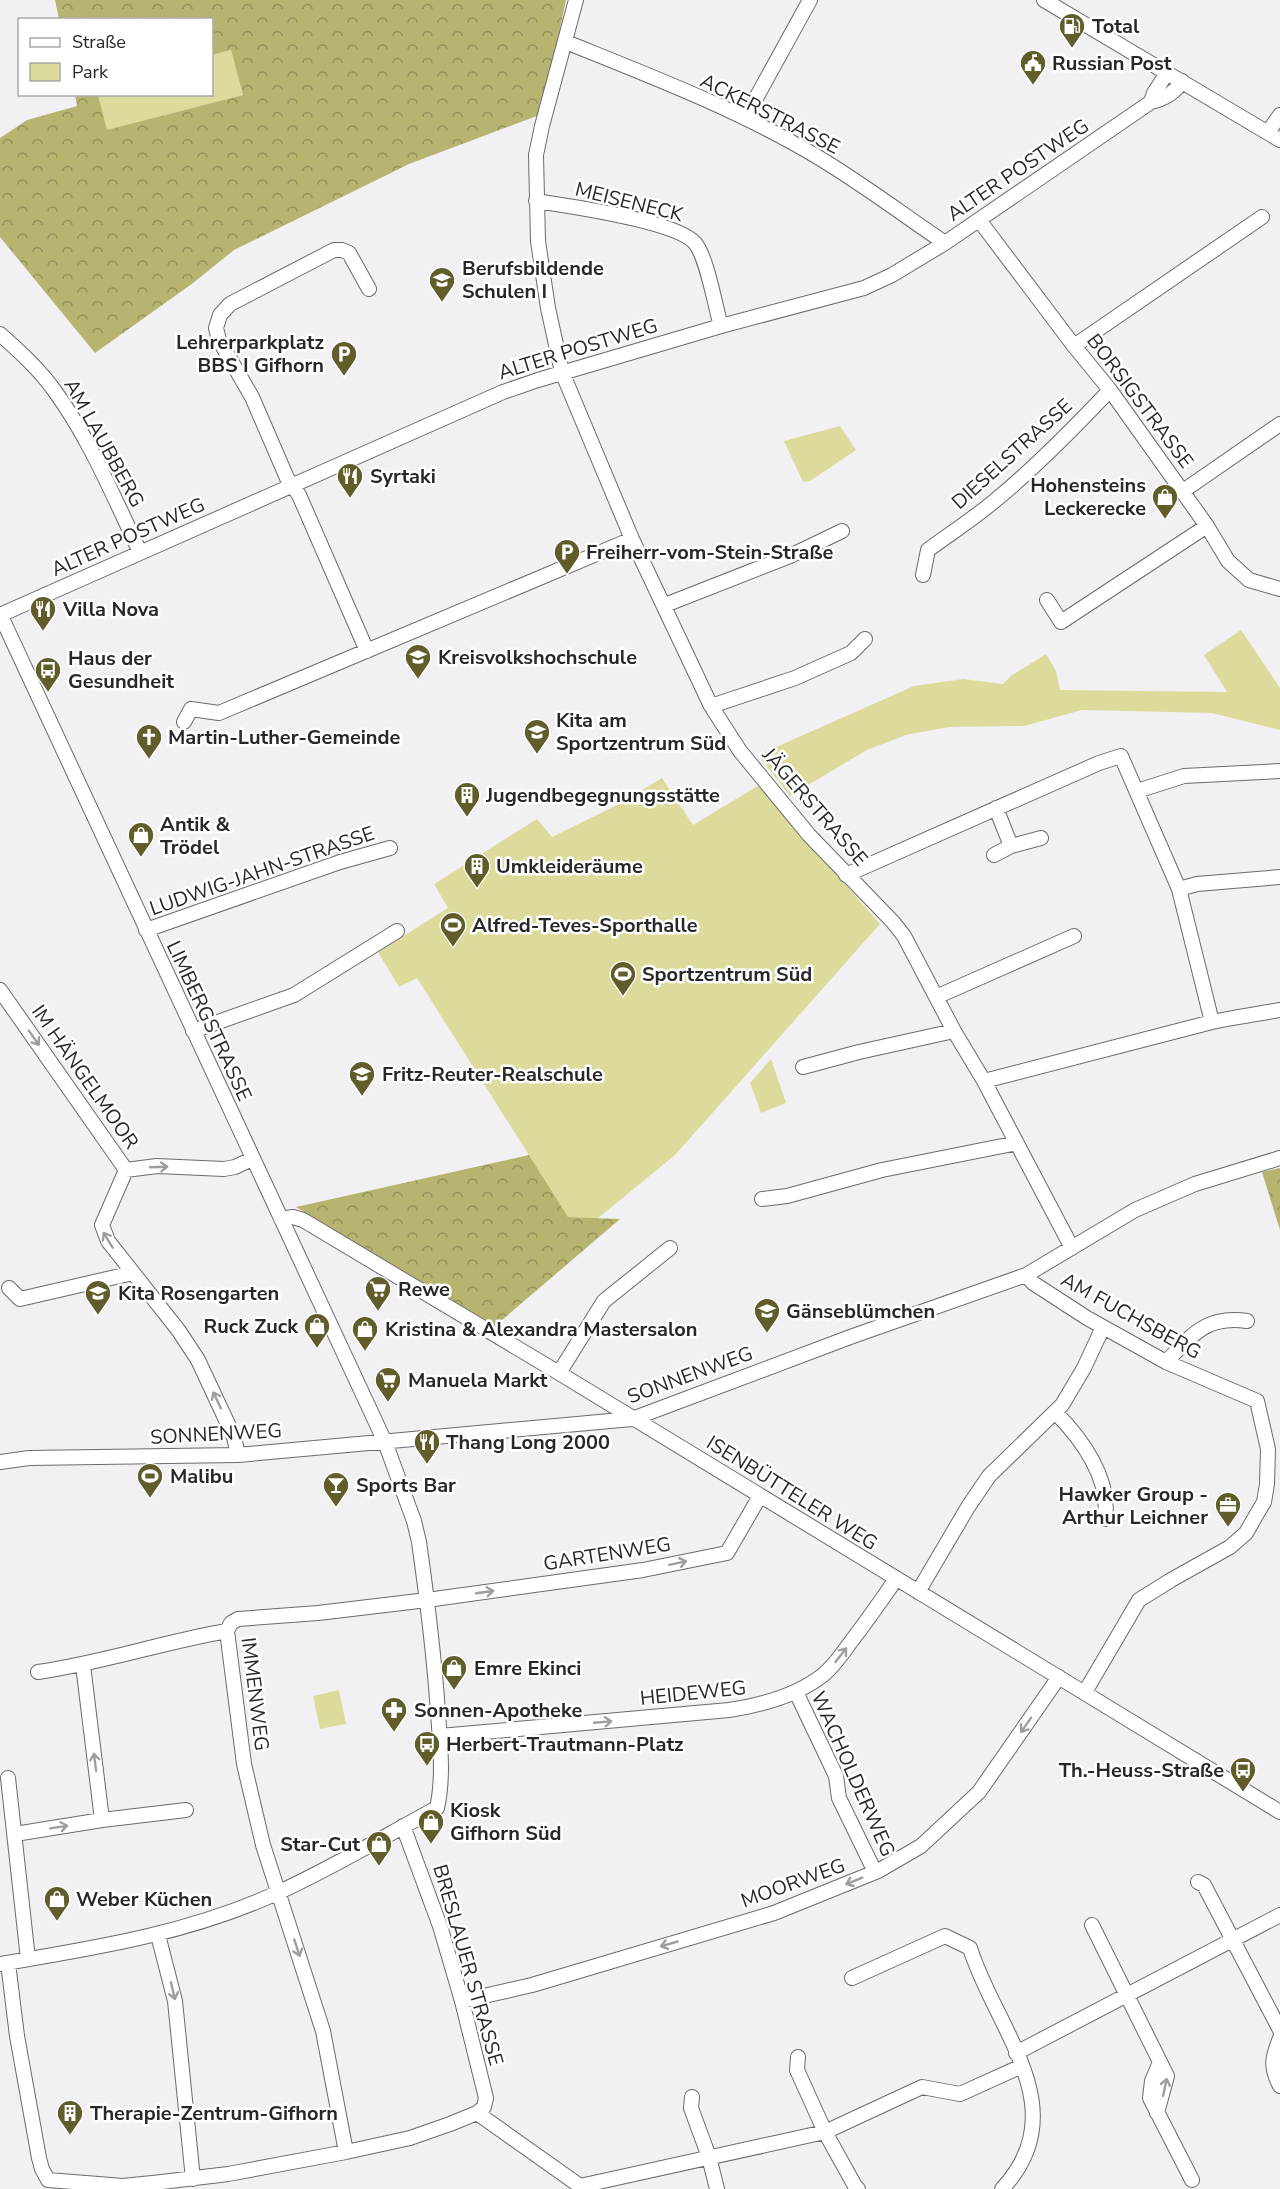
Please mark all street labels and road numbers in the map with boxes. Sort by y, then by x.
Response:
street label: ACKERSTRASSE [696,67,844,161]
street label: ALTER POSTWEG [942,113,1094,227]
street label: MEISENECK [572,176,686,229]
street label: ALTER POSTWEG [495,312,661,386]
street label: BORSIGSTRASSE [1080,328,1200,474]
street label: AM LAUBBERG [58,374,150,512]
street label: DIESELSTRASSE [946,393,1078,515]
street label: ALTER POSTWEG [47,491,209,583]
street label: JÄGERSTRASSE [756,741,874,872]
street label: LUDWIG-JAHN-STRASSE [146,820,378,922]
street label: LIMBERGSTRASSE [160,936,258,1106]
street label: IM HÄNGELMOOR [25,1000,145,1154]
street label: AM FUCHSBERG [1056,1266,1206,1366]
street label: SONNENWEG [623,1340,757,1410]
street label: SONNENWEG [149,1417,283,1451]
street label: ISENBÜTTELER WEG [701,1429,883,1557]
street label: GARTENWEG [541,1531,673,1577]
street label: IMMENWEG [235,1636,275,1752]
street label: HEIDEWEG [639,1674,747,1712]
street label: WACHOLDERWEG [804,1687,902,1861]
street label: MOORWEG [737,1852,849,1914]
street label: BRESLAUER STRASSE [426,1861,510,2069]

